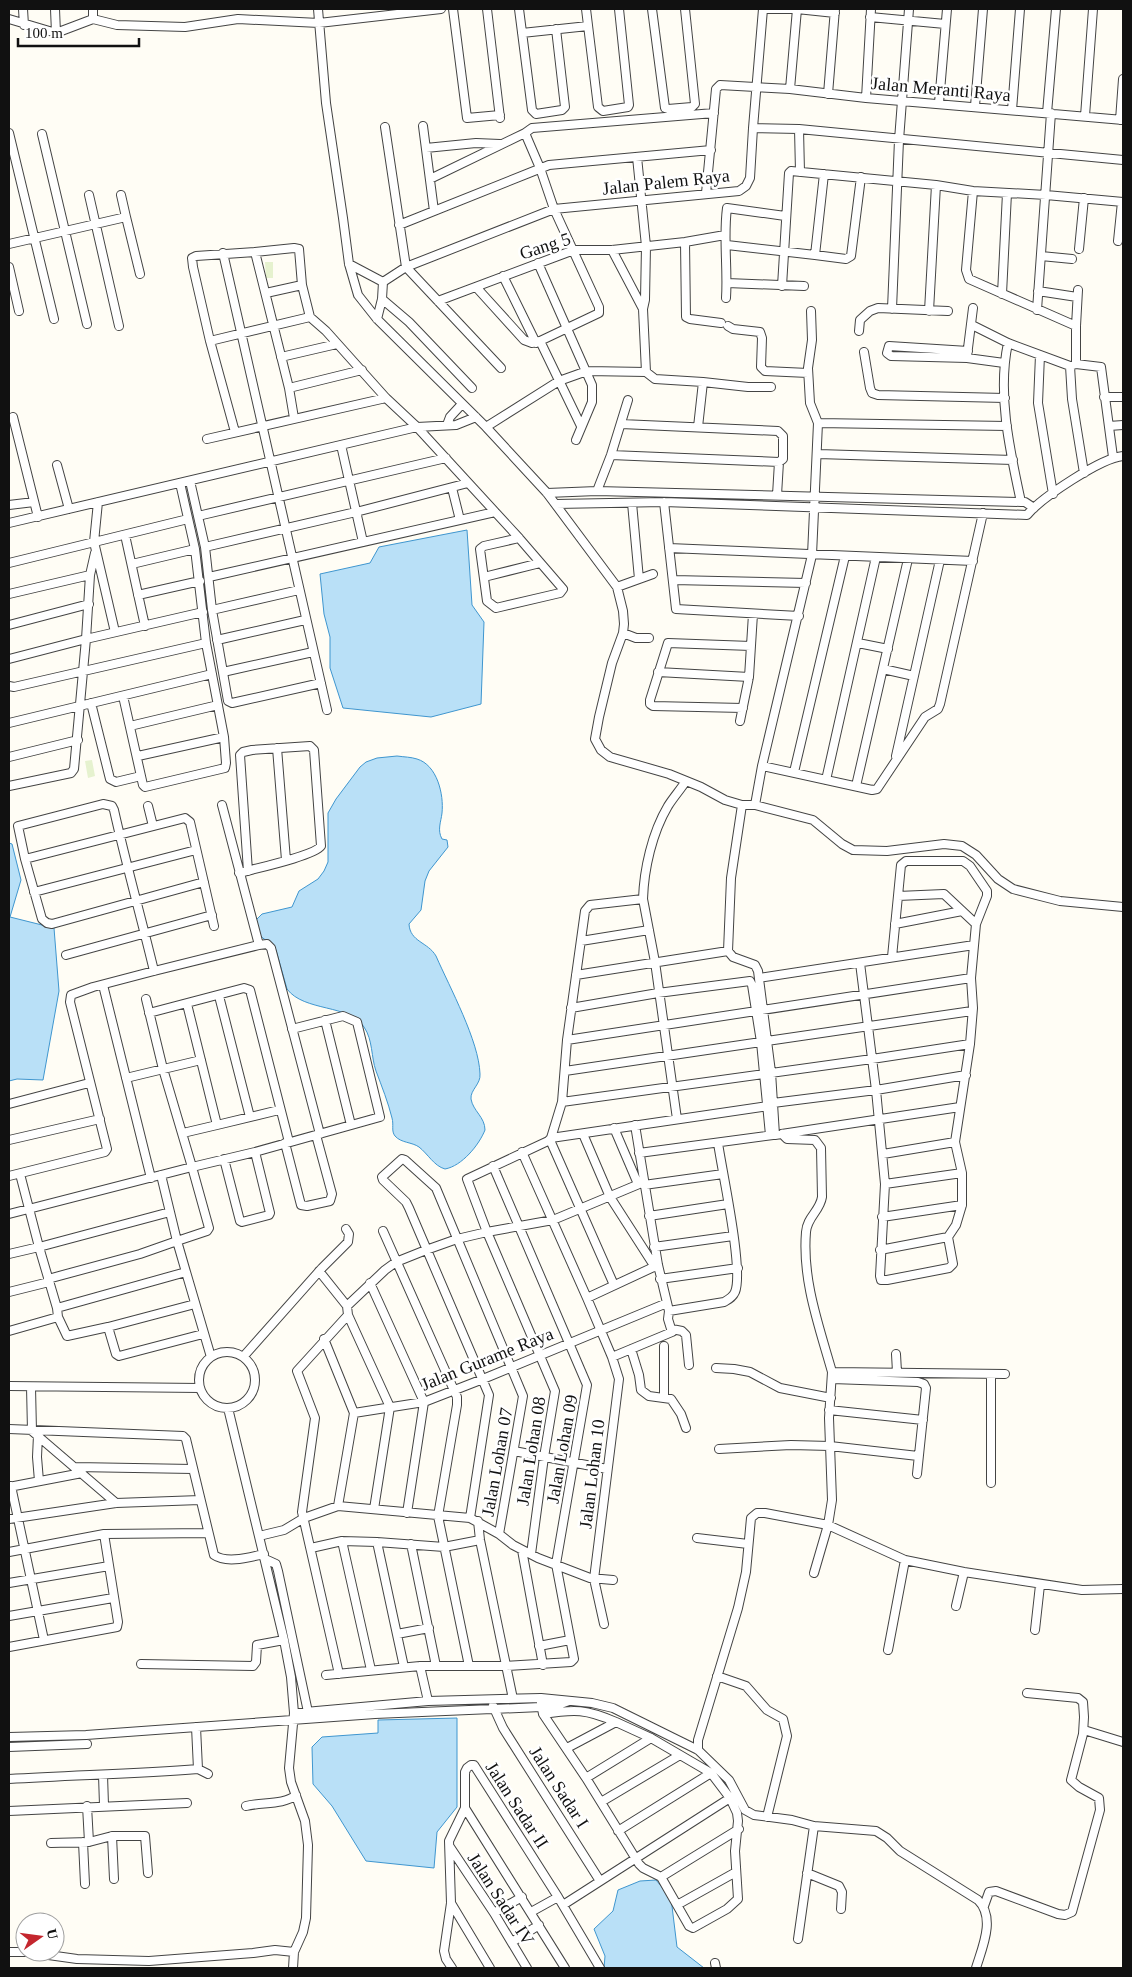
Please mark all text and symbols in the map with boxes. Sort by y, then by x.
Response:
scale bar [18,15,139,47]
text: 100 m [25,25,63,41]
street label: Jalan Meranti Raya [870,73,1012,105]
street label: Jalan Palem Raya [601,165,731,199]
street label: Gang 5 [517,228,573,264]
street label: Jalan Gurame Raya [418,1323,556,1395]
street label: Jalan Lohan 09 [543,1393,581,1505]
street label: Jalan Lohan 08 [513,1395,549,1507]
street label: Jalan Lohan 07 [478,1406,516,1518]
street label: Jalan Lohan 10 [575,1418,609,1530]
street label: Jalan Sadar I [525,1743,593,1831]
street label: Jalan Sadar II [482,1758,552,1852]
street label: Jalan Sadar IV [464,1849,538,1949]
north arrow [15,1912,65,1962]
text: U [44,1927,61,1941]

